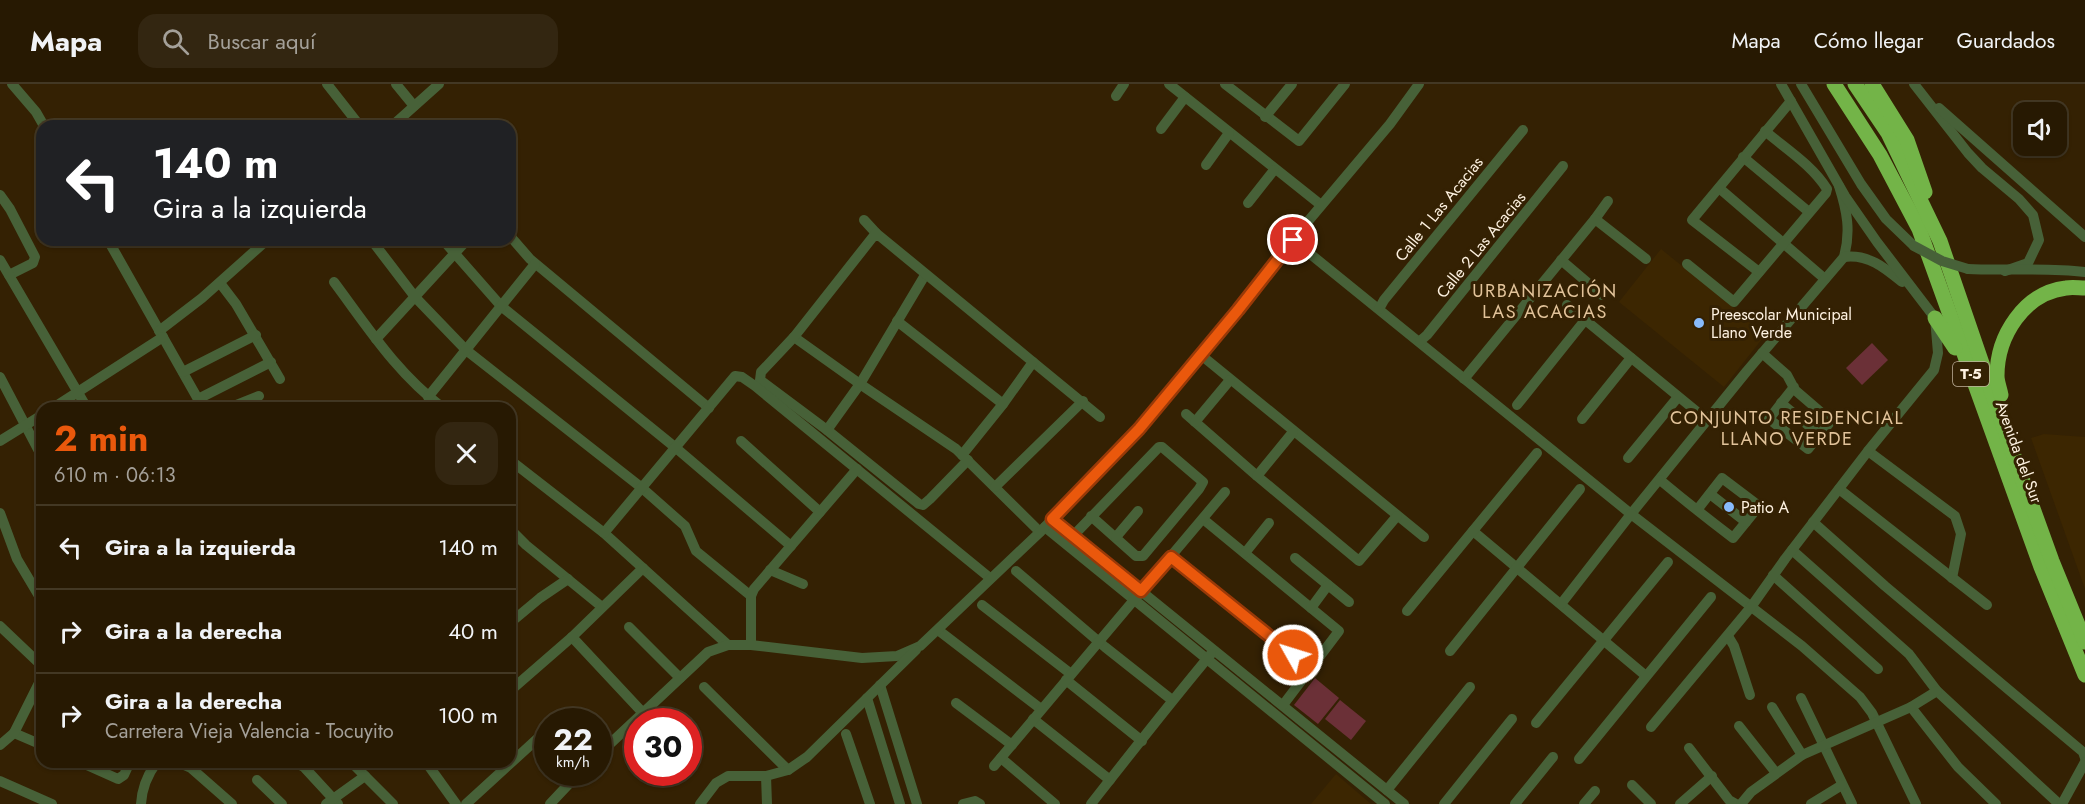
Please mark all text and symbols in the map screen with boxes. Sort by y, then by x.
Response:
search box [138,14,558,68]
text: Mapa [30,21,102,62]
icon: search [159,25,192,58]
text: Buscar aquí [207,25,316,57]
text: Mapa [1731,26,1781,56]
text: Cómo llegar [1814,26,1923,56]
text: Guardados [1956,26,2055,56]
map controls [2013,102,2067,156]
button: sound [2013,102,2067,156]
text: 140 m [153,133,279,194]
icon: left [54,144,132,222]
street label: Calle 1 Las Acacias [1389,152,1489,266]
street label: Calle 2 Las Acacias [1431,187,1531,303]
text: Gira a la izquierda [153,189,367,228]
pin [1267,214,1318,265]
icon: arrive [1276,223,1309,256]
district label: URBANIZACIÓN LAS ACACIAS [1472,278,1618,325]
place label: Preescolar Municipal Llano Verde [1711,303,1852,344]
marker: Preescolar Municipal Llano Verde [1692,316,1706,330]
road number: T-5 [1953,362,1989,386]
street label: Avenida del Sur [1990,398,2048,507]
district label: CONJUNTO RESIDENCIAL LLANO VERDE [1670,405,1904,452]
text: 2 min [54,412,149,464]
button: close [435,422,498,485]
text: 610 m · 06:13 [54,461,176,490]
place label: Patio A [1741,496,1790,519]
marker: Patio A [1722,500,1736,514]
icon: left [54,531,87,564]
text: Gira a la izquierda [105,531,296,563]
text: 140 m [438,531,498,563]
icon: right [54,615,87,648]
text: Gira a la derecha [105,615,282,647]
text: 40 m [448,615,498,647]
position arrow [1261,623,1325,687]
text: Gira a la derecha [105,685,282,717]
icon: right [54,699,87,732]
text: 100 m [438,699,498,731]
speed limit sign: 30 [624,708,702,786]
text: Carretera Vieja Valencia - Tocuyito [105,717,394,746]
text: 22 [553,718,593,761]
text: km/h [556,751,590,773]

